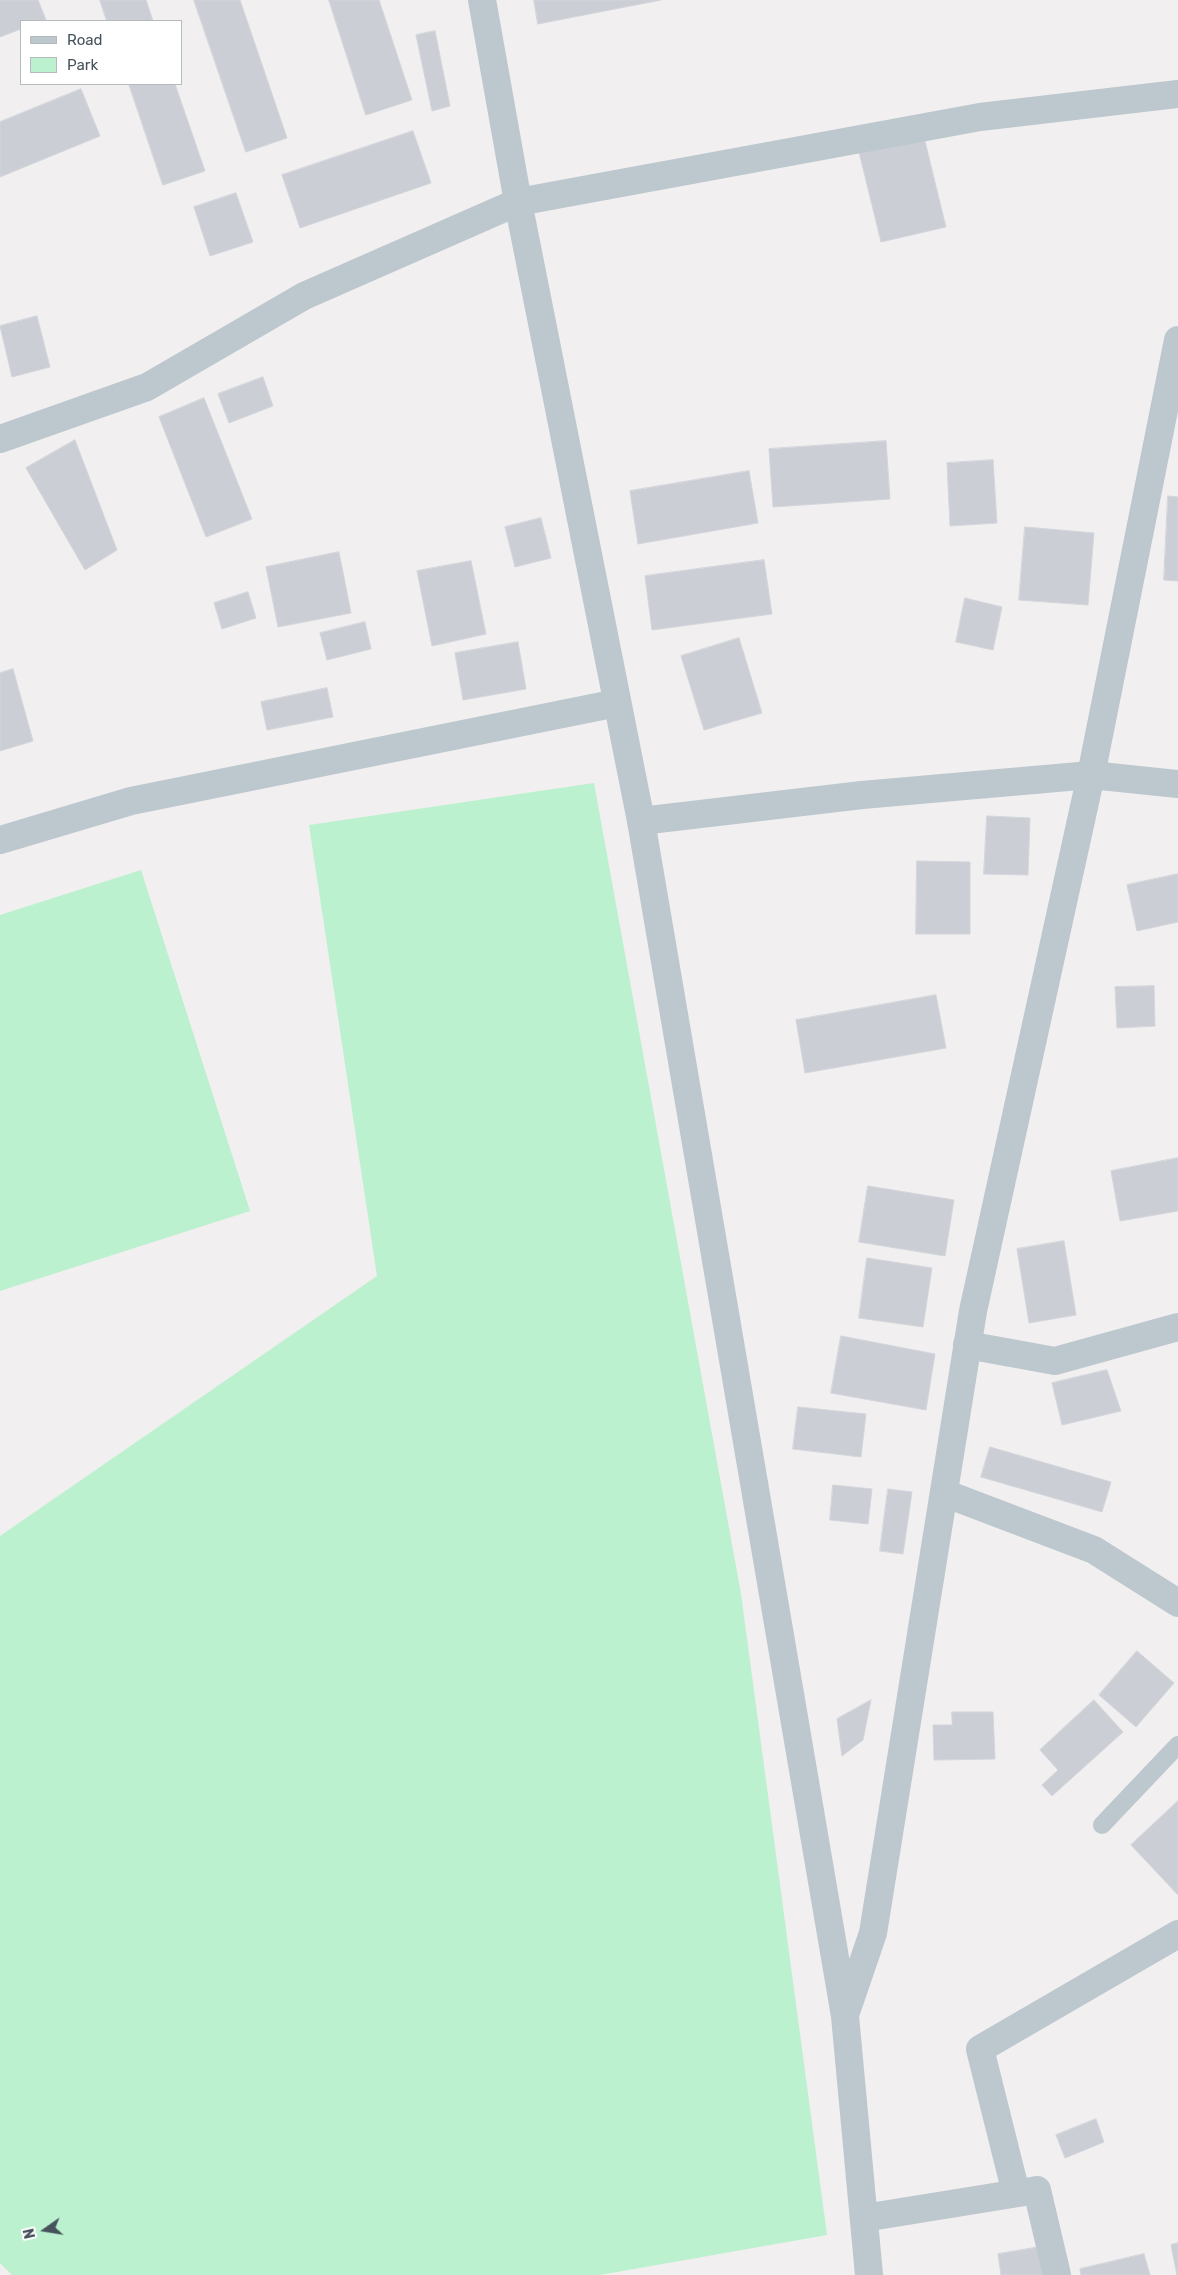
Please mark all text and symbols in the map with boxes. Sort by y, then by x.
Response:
legend [20,20,182,85]
text: Road [67,31,103,49]
text: Park [67,56,98,74]
north arrow [20,2205,70,2255]
text: N [20,2227,39,2240]

